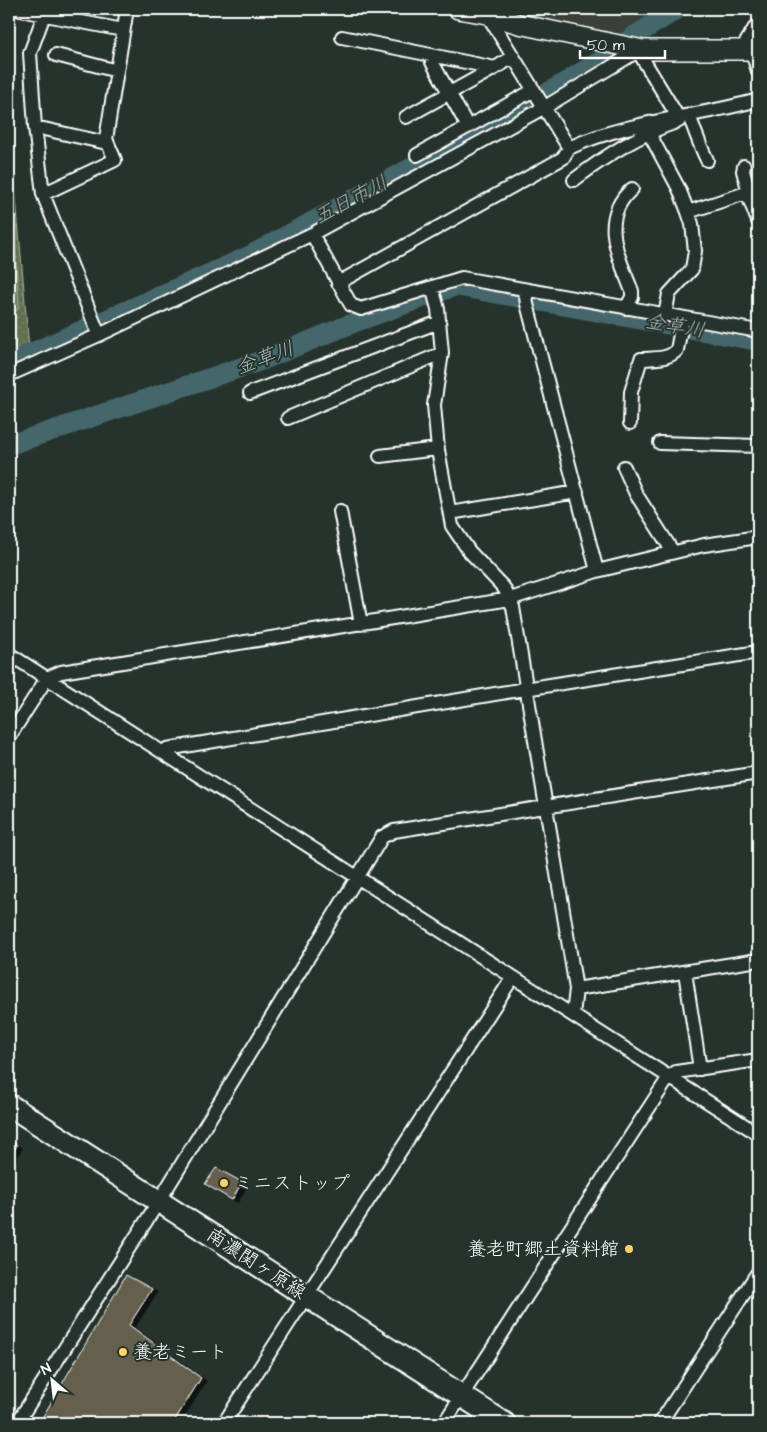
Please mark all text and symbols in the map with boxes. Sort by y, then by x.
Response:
scale bar [580,28,664,60]
text: 50 m [587,35,625,56]
water label: 五日市川 [309,169,393,231]
water label: 金草川 [643,307,707,345]
water label: 金草川 [232,335,298,381]
place label: ミニストップ [234,1170,350,1197]
marker: ミニストップ [218,1177,230,1189]
street label: 南濃関ヶ原線 [201,1222,311,1306]
place label: 養老町郷土資料館 [467,1236,619,1263]
marker: 養老町郷土資料館 [623,1243,635,1255]
place label: 養老ミート [133,1339,228,1366]
marker: 養老ミート [117,1346,129,1358]
north arrow [28,1354,78,1404]
text: N [38,1358,55,1380]

